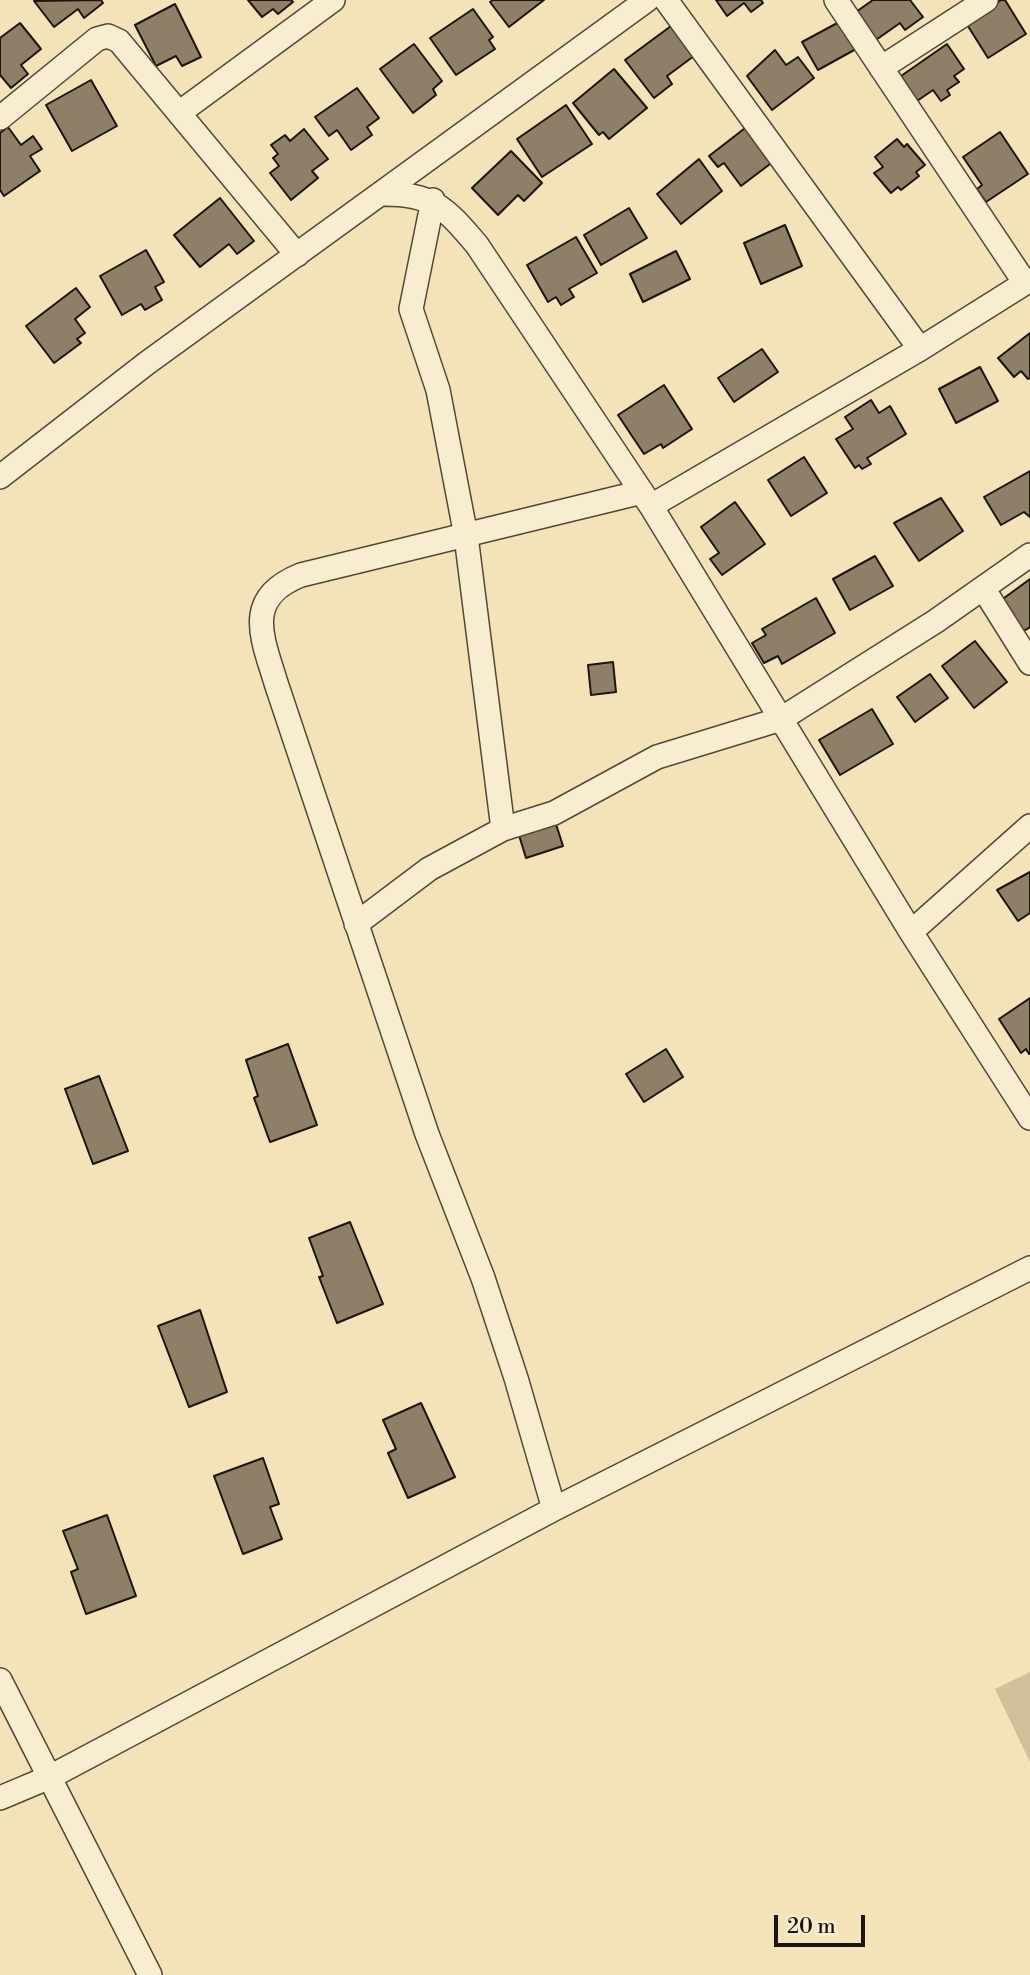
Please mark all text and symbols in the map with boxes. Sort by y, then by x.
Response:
scale bar [778,1902,869,1946]
text: 20 m [787,1914,836,1940]

